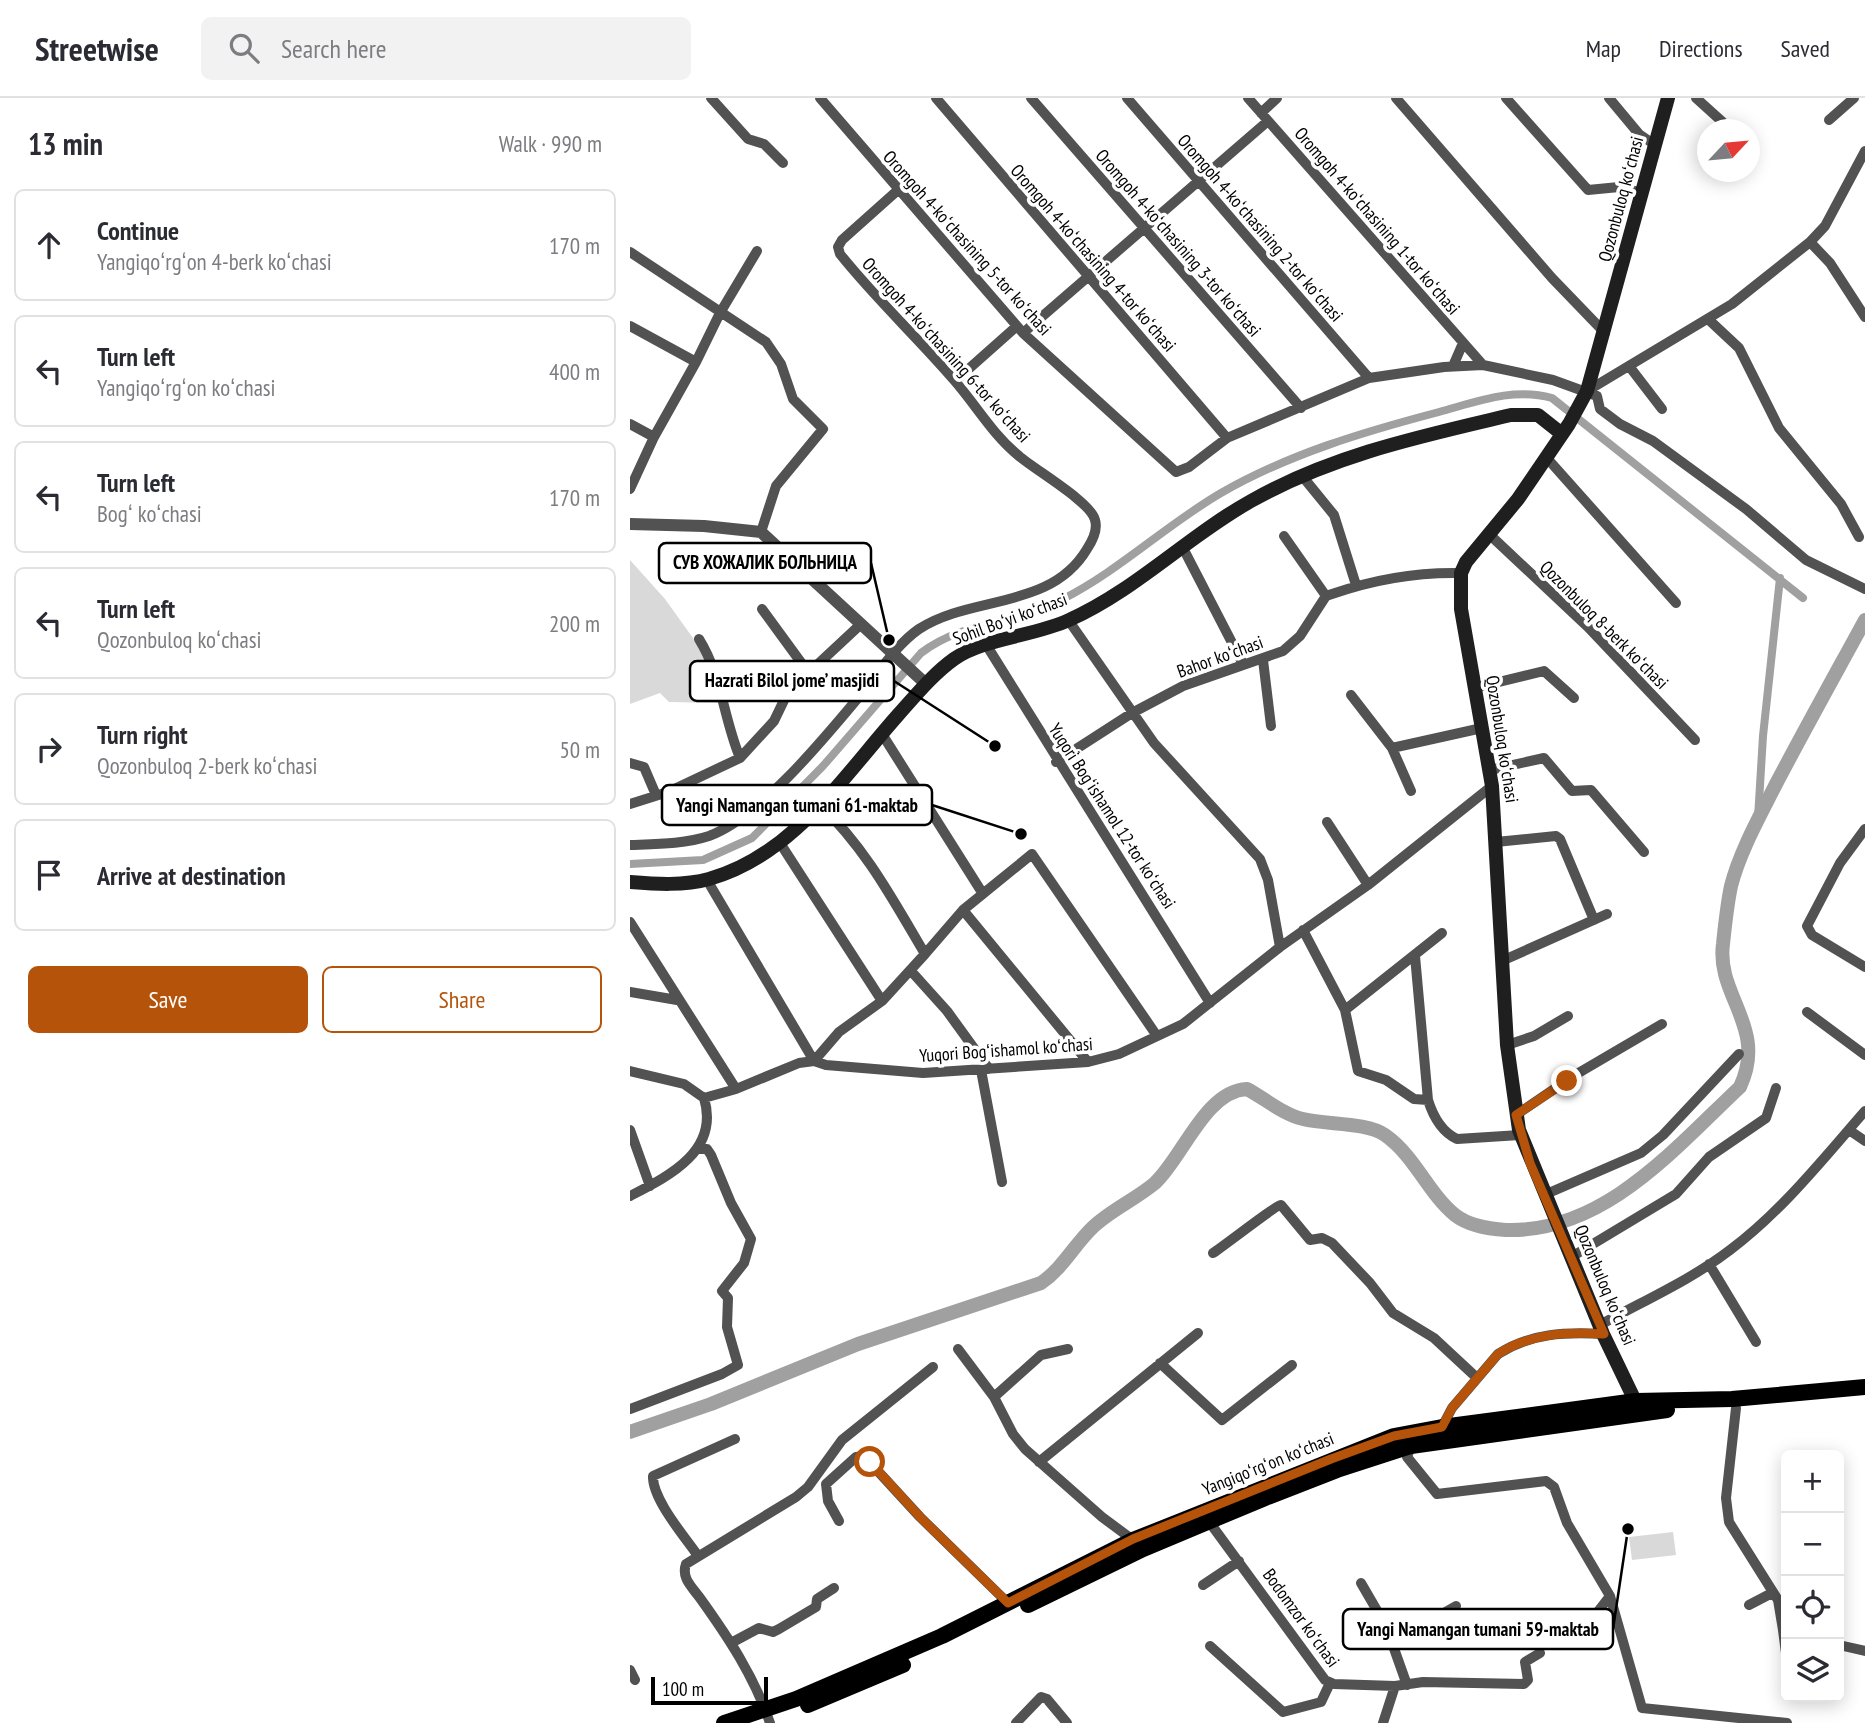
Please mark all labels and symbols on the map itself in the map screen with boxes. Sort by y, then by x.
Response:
north arrow [1697,119,1760,182]
street label: Oromgoh 4-koʻchasining 1-tor koʻchasi [1290,122,1465,319]
street label: Oromgoh 4-koʻchasining 2-tor koʻchasi [1173,129,1348,326]
street label: Qozonbuloq koʻchasi [1593,134,1648,264]
street label: Oromgoh 4-koʻchasining 3-tor koʻchasi [1091,144,1266,341]
street label: Oromgoh 4-koʻchasining 5-tor koʻchasi [878,145,1057,340]
street label: Oromgoh 4-koʻchasining 4-tor koʻchasi [1006,159,1181,356]
street label: Oromgoh 4-koʻchasining 6-tor koʻchasi [857,252,1036,447]
callout: СУВ ХОЖАЛИК БОЛЬНИЦА [659,543,871,583]
text: СУВ ХОЖАЛИК БОЛЬНИЦА [673,550,858,574]
street label: Qozonbuloq 8-berk koʻchasi [1535,556,1673,694]
street label: Sohil Boʻyi koʻchasi [949,587,1070,650]
street label: Bahor koʻchasi [1174,630,1266,683]
callout: Hazrati Bilol jome’ masjidi [690,661,894,701]
text: Hazrati Bilol jome’ masjidi [705,668,879,692]
street label: Qozonbuloq koʻchasi [1481,674,1524,804]
street label: Yuqori Bogʻishamol 12-tor koʻchasi [1044,719,1181,913]
callout: Yangi Namangan tumani 61-maktab [662,785,932,825]
text: Yangi Namangan tumani 61-maktab [675,793,918,817]
street label: Yuqori Bogʻishamol koʻchasi [918,1032,1094,1067]
route end [1551,1065,1582,1096]
street label: Qozonbuloq koʻchasi [1570,1221,1641,1349]
street label: Yangiqoʻrgʻon koʻchasi [1199,1427,1337,1500]
route start [854,1446,885,1477]
street label: Bodomzor koʻchasi [1258,1564,1345,1672]
callout: Yangi Namangan tumani 59-maktab [1343,1609,1613,1649]
text: Yangi Namangan tumani 59-maktab [1356,1617,1599,1641]
scale bar [651,1674,768,1706]

